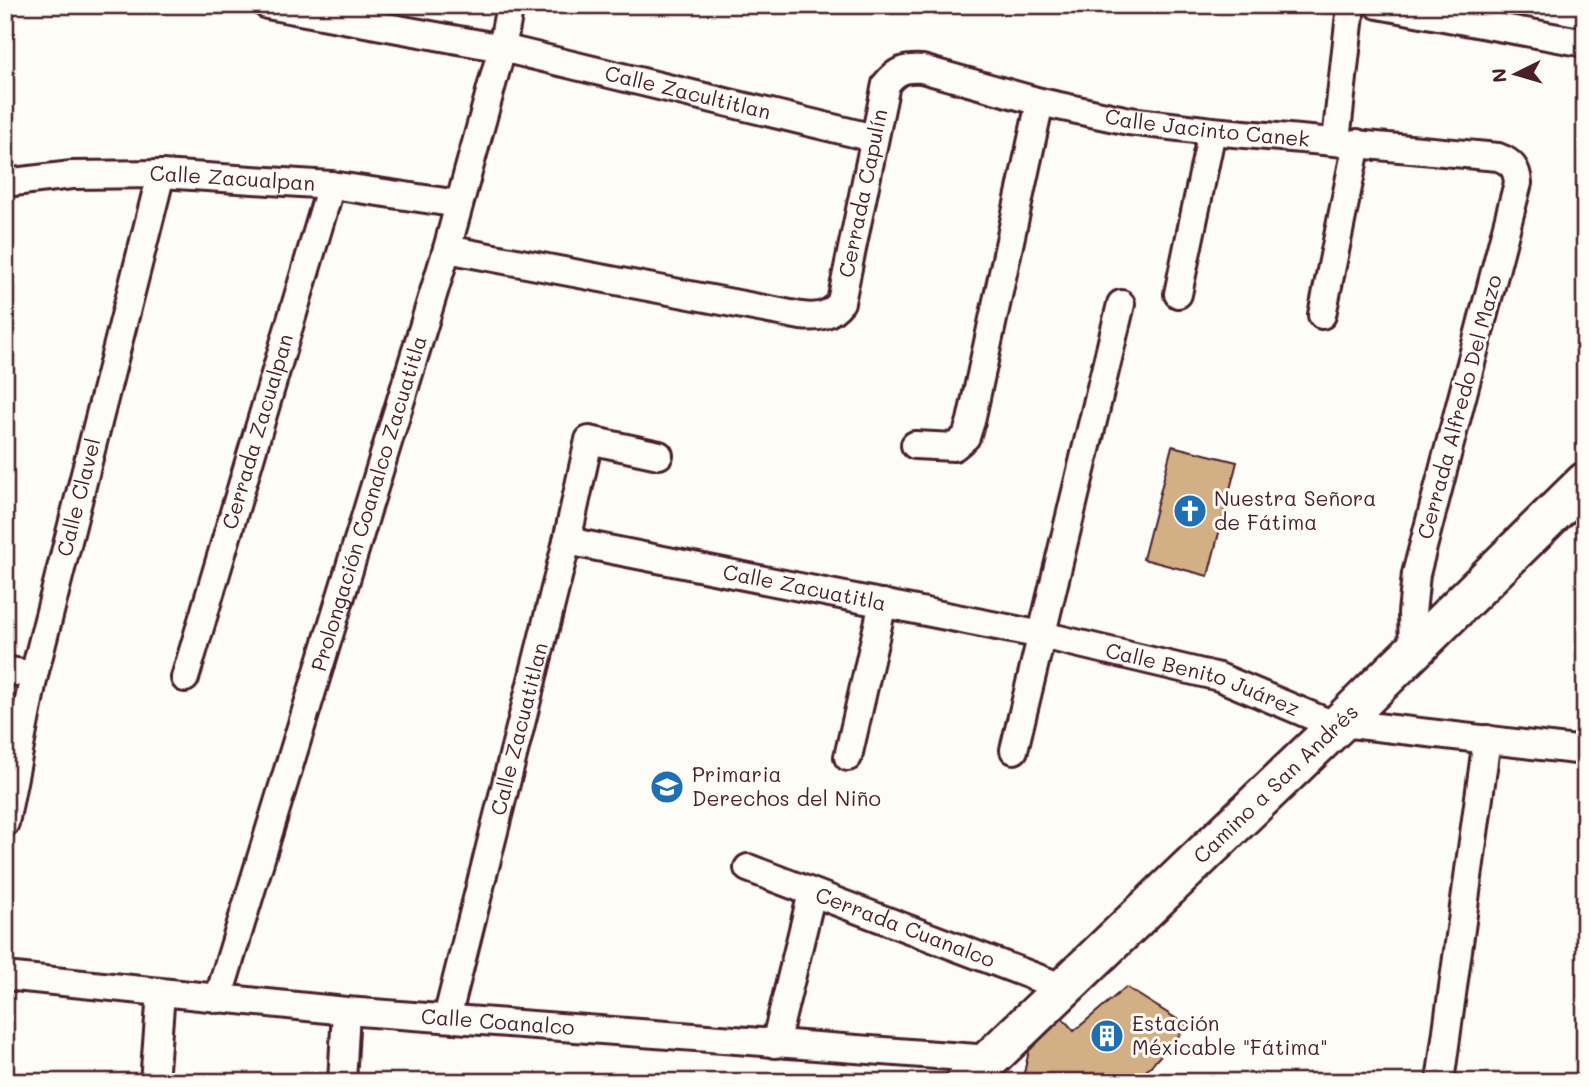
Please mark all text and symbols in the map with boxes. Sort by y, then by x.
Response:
north arrow [1482,38,1552,108]
street label: Calle Zacultitlan [602,58,774,125]
text: N [1485,67,1512,84]
street label: Calle Jacinto Canek [1103,101,1311,152]
street label: Cerrada Capulín [831,106,893,280]
street label: Calle Zacualpan [150,159,316,196]
street label: Cerrada Alfredo Del Mazo [1410,271,1507,542]
street label: Cerrada Zacualpan [215,330,298,532]
street label: Prolongación Coanalco Zacuatitla [304,332,432,674]
street label: Calle Clavel [50,435,106,559]
place label: Nuestra Señora de Fátima [1214,484,1376,535]
church icon: Nuestra Señora de Fátima [1171,492,1209,530]
street label: Calle Zacuatitla [721,557,889,616]
street label: Calle Benito Juárez [1103,636,1304,721]
street label: Calle Zacuatitlan [484,639,553,818]
street label: Camino a San Andrés [1187,698,1363,869]
place label: Primaria Derechos del Niño [692,760,881,811]
school or university icon: Primaria Derechos del Niño [648,768,686,806]
street label: Cerrada Cuanalco [812,880,999,973]
street label: Calle Coanalco [420,1002,576,1040]
place label: Estación Méxicable "Fátima" [1132,1009,1328,1060]
building icon: Estación Méxicable "Fátima" [1088,1017,1126,1055]

